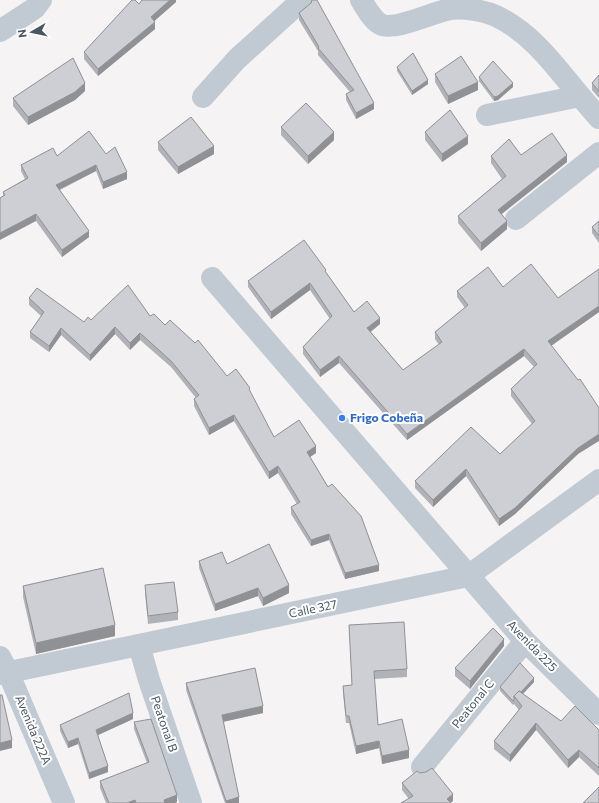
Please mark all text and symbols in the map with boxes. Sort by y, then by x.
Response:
north arrow [12,12,52,52]
text: N [15,29,29,39]
place label: Frigo Cobeña [350,410,423,424]
marker: Frigo Cobeña [337,413,347,423]
street label: Calle 327 [287,596,338,620]
street label: Avenida 225 [505,617,561,674]
street label: Peatonal C [448,676,496,731]
street label: Avenida 222A [13,693,55,766]
street label: Peatonal B [149,694,181,754]

